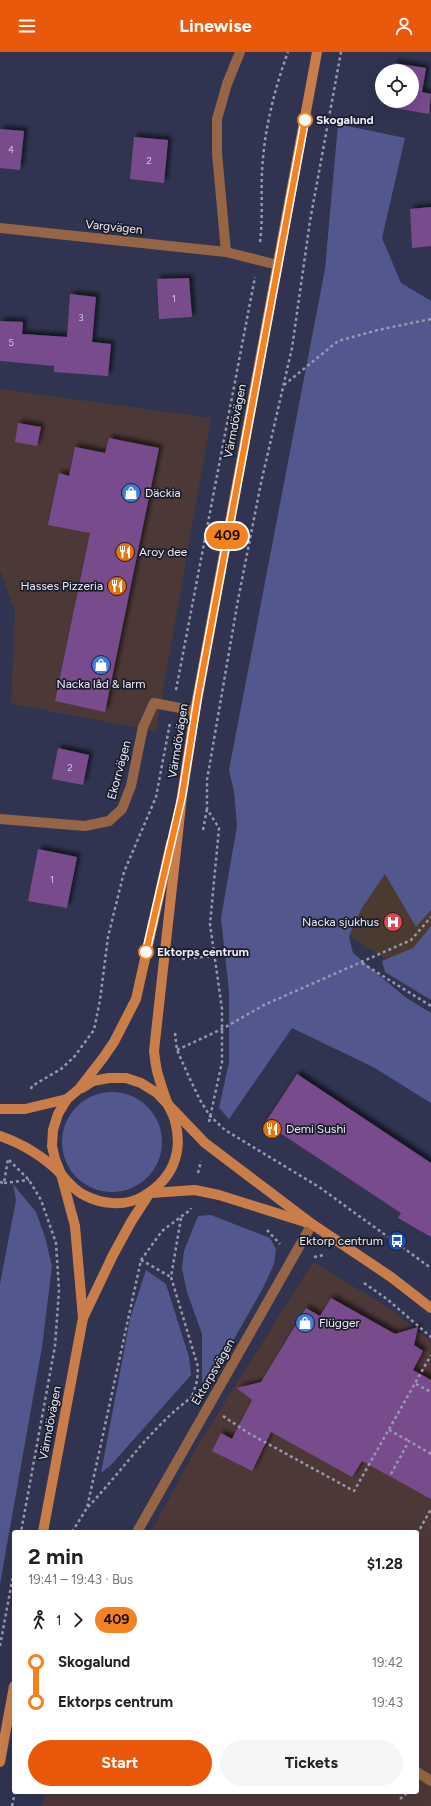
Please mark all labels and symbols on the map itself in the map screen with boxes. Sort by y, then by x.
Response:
marker: Skogalund [297,112,313,128]
place label: Skogalund [316,113,374,127]
house number: 4 [8,143,14,156]
house number: 2 [146,154,152,167]
street label: Vargvägen [85,217,144,237]
house number: 1 [172,292,176,305]
house number: 3 [78,311,84,324]
house number: 5 [8,336,14,349]
street label: Värmdövägen [221,382,249,459]
shop icon: Däckia [120,482,142,504]
place label: Däckia [145,486,181,500]
line badge: 409 [204,523,250,549]
restaurant icon: Aroy dee [114,541,136,563]
place label: Aroy dee [139,545,188,559]
restaurant icon: Hasses Pizzeria [106,575,128,597]
place label: Hasses Pizzeria [21,579,103,593]
shop icon: Nacka låd & larm [90,654,112,676]
place label: Nacka låd & larm [56,677,146,691]
street label: Värmdövägen [165,702,191,779]
street label: Ekorrvägen [104,739,134,801]
house number: 2 [67,761,73,774]
house number: 1 [50,873,54,886]
hospital icon: Nacka sjukhus [382,911,404,933]
place label: Nacka sjukhus [302,915,379,929]
marker: Ektorps centrum [138,944,154,960]
place label: Ektorps centrum [157,945,249,959]
restaurant icon: Demi Sushi [261,1118,283,1140]
place label: Demi Sushi [286,1122,346,1136]
bus stop icon: Ektorp centrum [386,1230,408,1252]
place label: Ektorp centrum [299,1234,383,1248]
shop icon: Flügger [294,1312,316,1334]
place label: Flügger [319,1316,360,1330]
street label: Ektorpsvägen [188,1336,238,1407]
street label: Värmdövägen [36,1384,64,1461]

